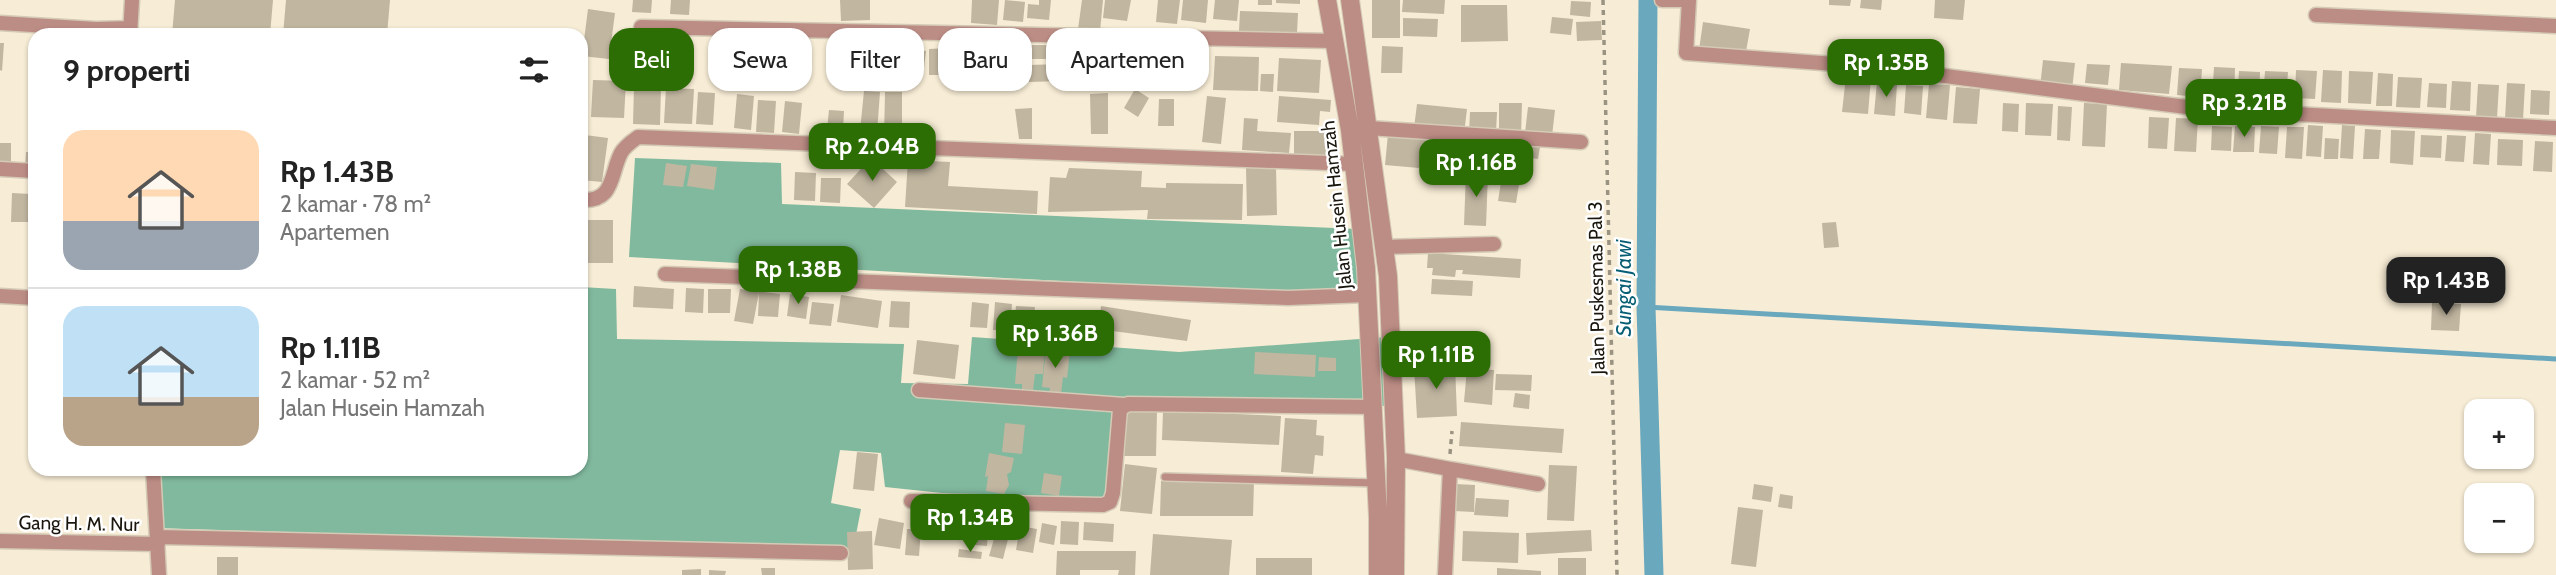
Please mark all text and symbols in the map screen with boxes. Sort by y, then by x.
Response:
chip: Beli [609,28,694,91]
chip: Sewa [708,28,812,91]
chip: Filter [826,28,924,91]
chip: Baru [938,28,1032,91]
chip: Apartemen [1046,28,1209,91]
pin: Rp 1.35B [1814,40,1958,99]
text: Rp 1.35B [1843,48,1929,76]
icon: filters [515,51,553,89]
text: 9 properti [63,52,191,89]
pin: Rp 3.21B [2172,80,2316,139]
text: Rp 3.21B [2201,88,2287,116]
street label: Jalan Husein Hamzah [1316,120,1357,291]
pin: Rp 2.04B [800,124,944,183]
text: Rp 2.04B [825,132,919,160]
pin: Rp 1.16B [1404,140,1548,199]
text: Rp 1.16B [1435,148,1517,176]
text: Rp 1.43B [280,153,394,190]
icon: home [119,158,203,242]
text: 2 kamar · 78 m² [280,190,431,218]
street label: Jalan Puskesmas Pal 3 [1583,201,1610,376]
text: Apartemen [280,218,390,246]
water label: Sungai Jawi [1611,239,1636,337]
pin: Rp 1.38B [726,246,870,306]
text: Rp 1.38B [755,255,841,283]
pin: Rp 1.43B [2374,258,2518,317]
text: Rp 1.43B [2402,266,2490,294]
pin: Rp 1.36B [983,310,1127,370]
text: Rp 1.36B [1012,319,1098,347]
text: Rp 1.11B [280,329,381,366]
pin: Rp 1.11B [1364,332,1508,391]
icon: home [119,334,203,418]
text: Rp 1.11B [1397,340,1475,368]
text: 2 kamar · 52 m² [280,366,430,394]
text: Jalan Husein Hamzah [280,394,485,422]
map controls [2464,399,2534,553]
button: + [2464,399,2534,469]
button: − [2464,483,2534,553]
pin: Rp 1.34B [898,494,1042,554]
text: Rp 1.34B [926,503,1014,531]
street label: Gang H. M. Nur [18,511,140,536]

